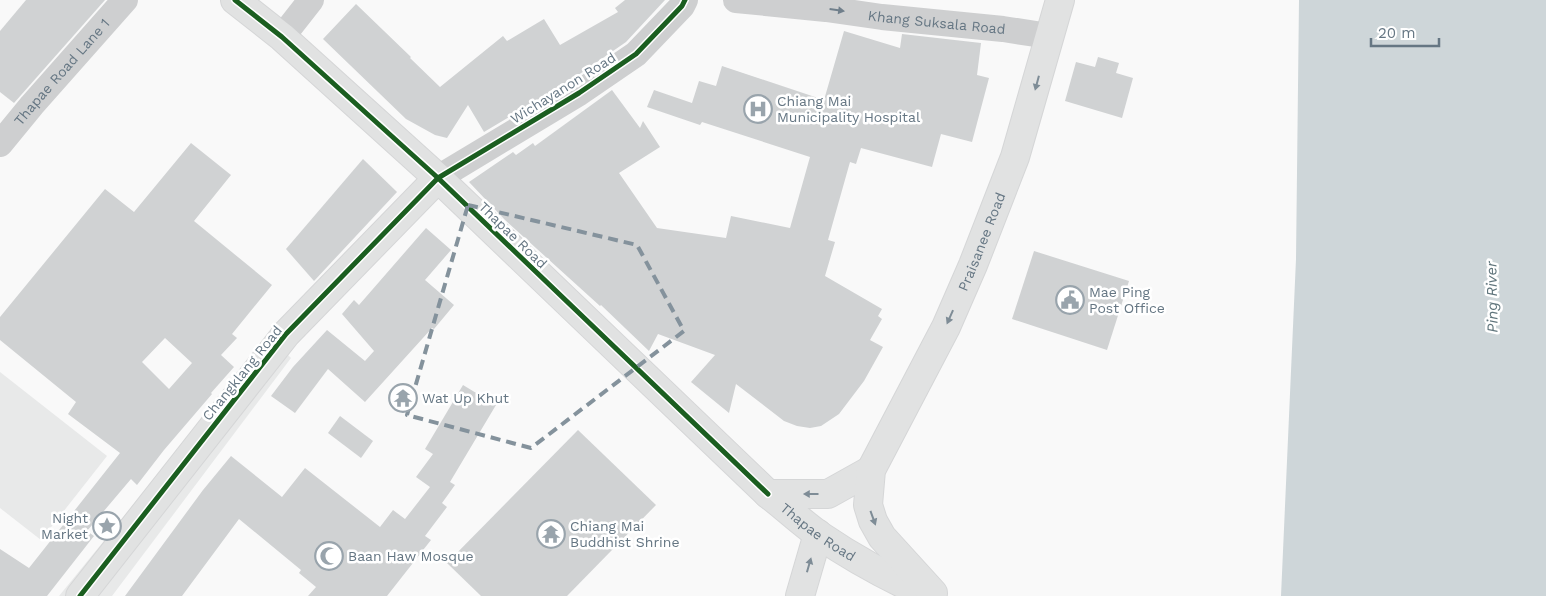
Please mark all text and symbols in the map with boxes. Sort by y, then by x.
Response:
one-way arrow [829,7,845,15]
street label: Khang Suksala Road [867,7,1006,37]
street label: Thapae Road Lane 1 [11,15,113,128]
scale bar [1371,15,1438,47]
text: 20 m [1378,24,1416,42]
street label: Wichayanon Road [508,49,618,127]
one-way arrow [1032,75,1040,90]
place label: Chiang Mai Municipality Hospital [777,93,921,125]
hospital icon: Chiang Mai Municipality Hospital [743,94,773,124]
street label: Praisanee Road [955,190,1008,293]
street label: Thapae Road [476,199,550,271]
water label: Ping River [1482,260,1502,333]
place label: Mae Ping Post Office [1089,284,1165,316]
public building icon: Mae Ping Post Office [1055,285,1085,315]
one-way arrow [946,310,954,324]
street label: Changklang Road [199,322,285,424]
temple icon: Wat Up Khut [388,383,418,413]
place label: Wat Up Khut [422,390,509,406]
one-way arrow [803,490,819,498]
street label: Thapae Road [777,500,858,564]
place label: Night Market [41,510,88,542]
place icon: Night Market [92,511,122,541]
one-way arrow [869,511,877,526]
place label: Chiang Mai Buddhist Shrine [570,518,680,550]
temple icon: Chiang Mai Buddhist Shrine [536,519,566,549]
mosque icon: Baan Haw Mosque [314,541,344,571]
place label: Baan Haw Mosque [348,548,474,564]
one-way arrow [806,557,814,572]

